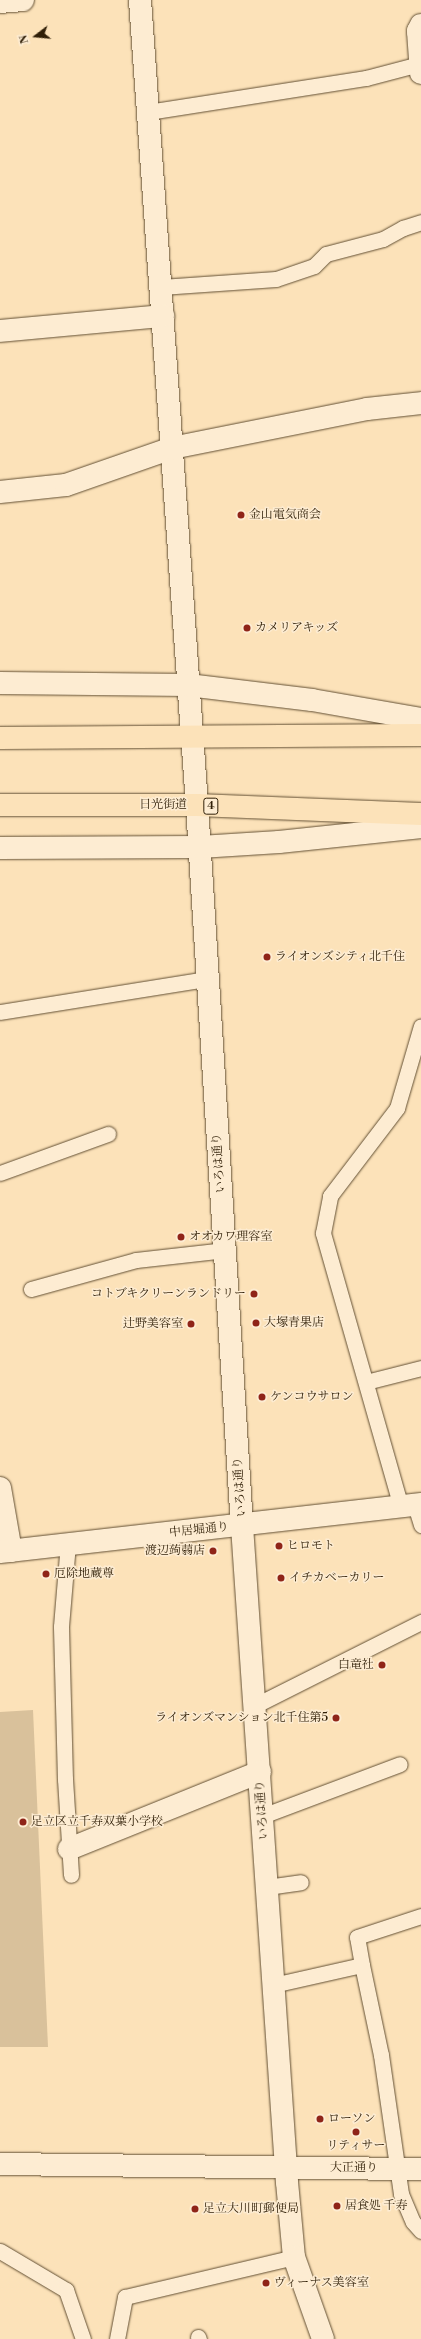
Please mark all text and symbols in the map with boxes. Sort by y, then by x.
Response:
north arrow [16,16,56,56]
text: N [17,33,32,45]
place label: 金山電気商会 [249,508,321,522]
marker: 金山電気商会 [236,510,246,520]
place label: カメリアキッズ [255,621,339,635]
marker: カメリアキッズ [242,623,252,633]
road number: 4 [203,797,219,815]
street label: 日光街道 [139,798,187,812]
place label: ライオンズシティ北千住 [275,950,407,964]
marker: ライオンズシティ北千住 [262,952,272,962]
street label: いろは通り [210,1133,228,1193]
place label: オオカワ理容室 [189,1230,273,1244]
marker: オオカワ理容室 [176,1232,186,1242]
place label: コトブキクリーンランドリー [90,1287,246,1301]
marker: コトブキクリーンランドリー [249,1289,259,1299]
place label: 大塚青果店 [264,1316,324,1330]
place label: 辻野美容室 [123,1317,183,1331]
marker: 大塚青果店 [251,1318,261,1328]
marker: 辻野美容室 [186,1319,196,1329]
place label: ケンコウサロン [270,1390,354,1404]
marker: ケンコウサロン [257,1392,267,1402]
street label: いろは通り [231,1457,249,1517]
street label: 中居堀通り [168,1520,230,1540]
place label: ヒロモト [287,1539,335,1553]
marker: ヒロモト [274,1541,284,1551]
place label: 渡辺蒟蒻店 [145,1544,205,1558]
marker: 渡辺蒟蒻店 [208,1546,218,1556]
place label: 厄除地蔵尊 [54,1567,114,1581]
marker: 厄除地蔵尊 [41,1569,51,1579]
place label: イチカベーカリー [289,1571,385,1585]
marker: イチカベーカリー [276,1573,286,1583]
place label: 白竜社 [338,1658,374,1672]
marker: 白竜社 [377,1660,387,1670]
place label: ライオンズマンション北千住第5 [153,1711,328,1725]
marker: ライオンズマンション北千住第5 [331,1713,341,1723]
street label: いろは通り [253,1780,271,1840]
place label: 足立区立千寿双葉小学校 [31,1815,163,1829]
marker: 足立区立千寿双葉小学校 [18,1817,28,1827]
place label: ローソン [328,2112,376,2126]
marker: ローソン [315,2114,325,2124]
marker: リティサー [351,2127,361,2137]
place label: リティサー [326,2139,386,2153]
street label: 大正通り [330,2161,378,2175]
place label: 居食処 千寿 [345,2199,407,2213]
marker: 居食処 千寿 [332,2201,342,2211]
place label: 足立大川町郵便局 [203,2202,299,2216]
marker: 足立大川町郵便局 [190,2204,200,2214]
place label: ヴィーナス美容室 [274,2276,370,2290]
marker: ヴィーナス美容室 [261,2278,271,2288]

